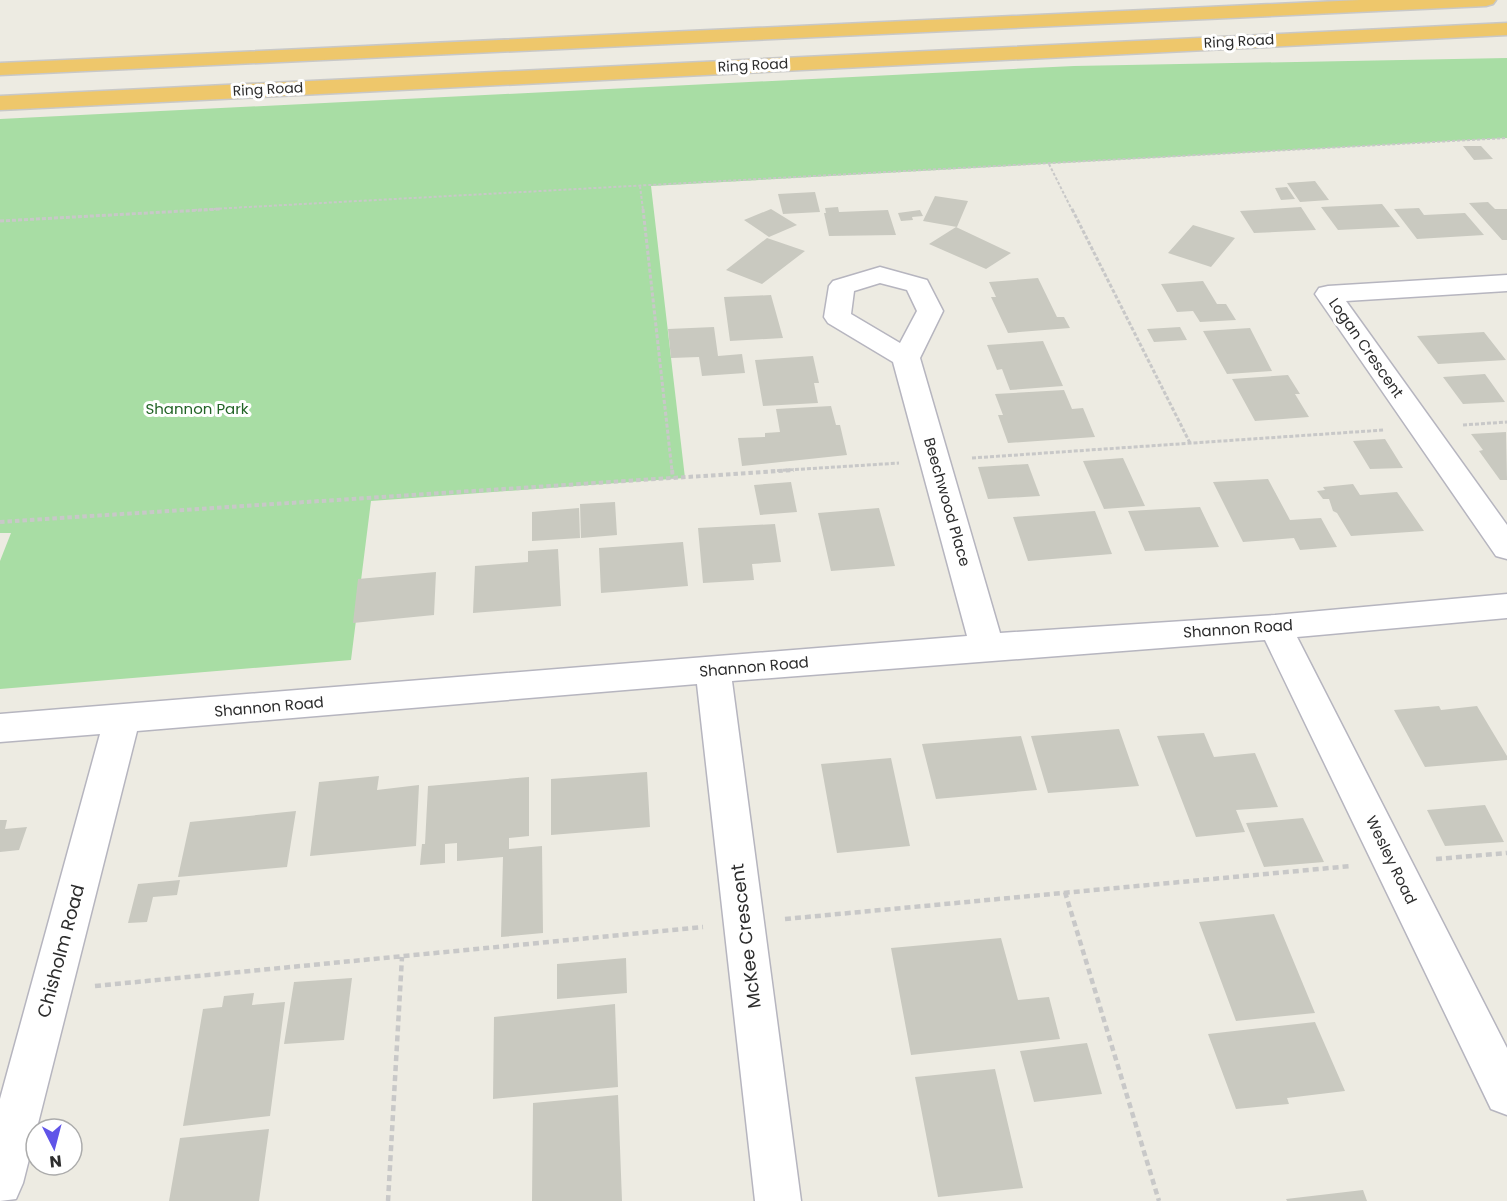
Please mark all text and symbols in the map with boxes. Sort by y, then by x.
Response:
street label: Ring Road [1203,29,1275,53]
street label: Ring Road [717,53,789,77]
street label: Ring Road [232,77,304,101]
street label: Logan Crescent [1324,293,1409,402]
park label: Shannon Park [145,398,249,419]
street label: Beechwood Place [919,435,976,569]
street label: Shannon Road [1182,614,1294,643]
street label: Shannon Road [698,651,810,682]
street label: Shannon Road [213,691,325,722]
street label: Wesley Road [1361,812,1422,908]
street label: McKee Crescent [724,862,767,1010]
street label: Chisholm Road [31,882,90,1020]
north arrow [24,1117,84,1177]
text: N [48,1149,63,1173]

